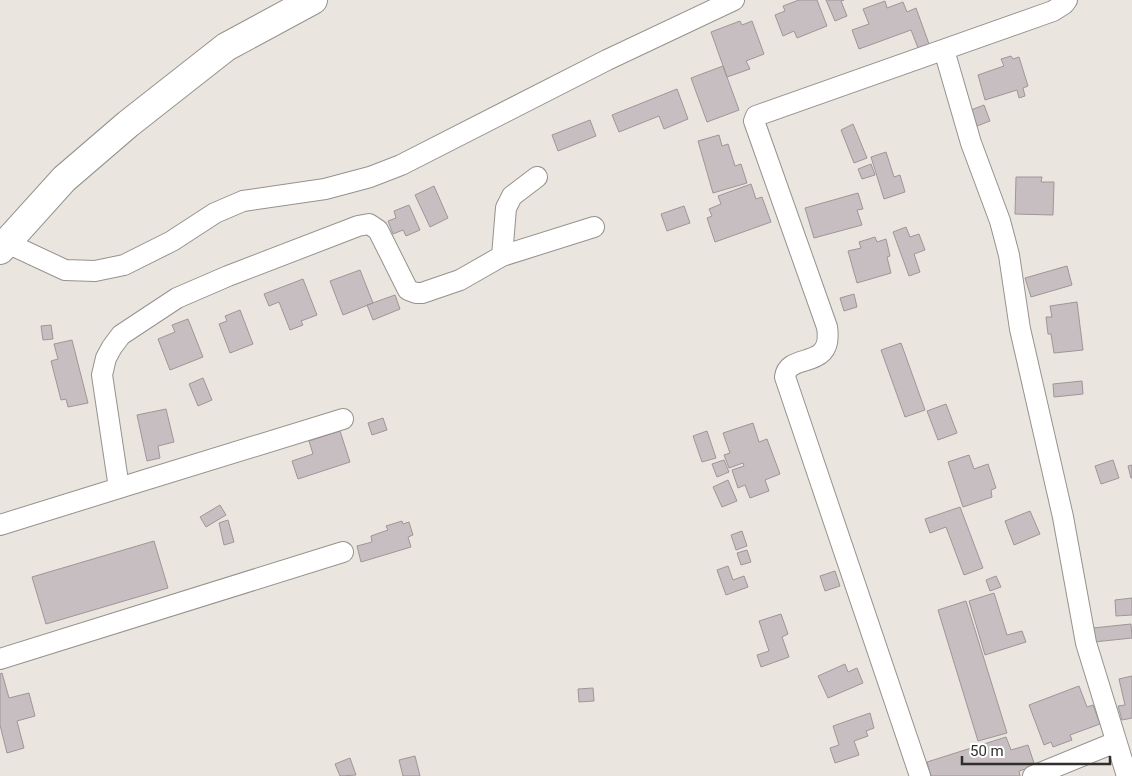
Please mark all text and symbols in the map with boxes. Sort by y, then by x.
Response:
scale bar [962,734,1110,766]
text: 50 m [970,742,1004,760]

